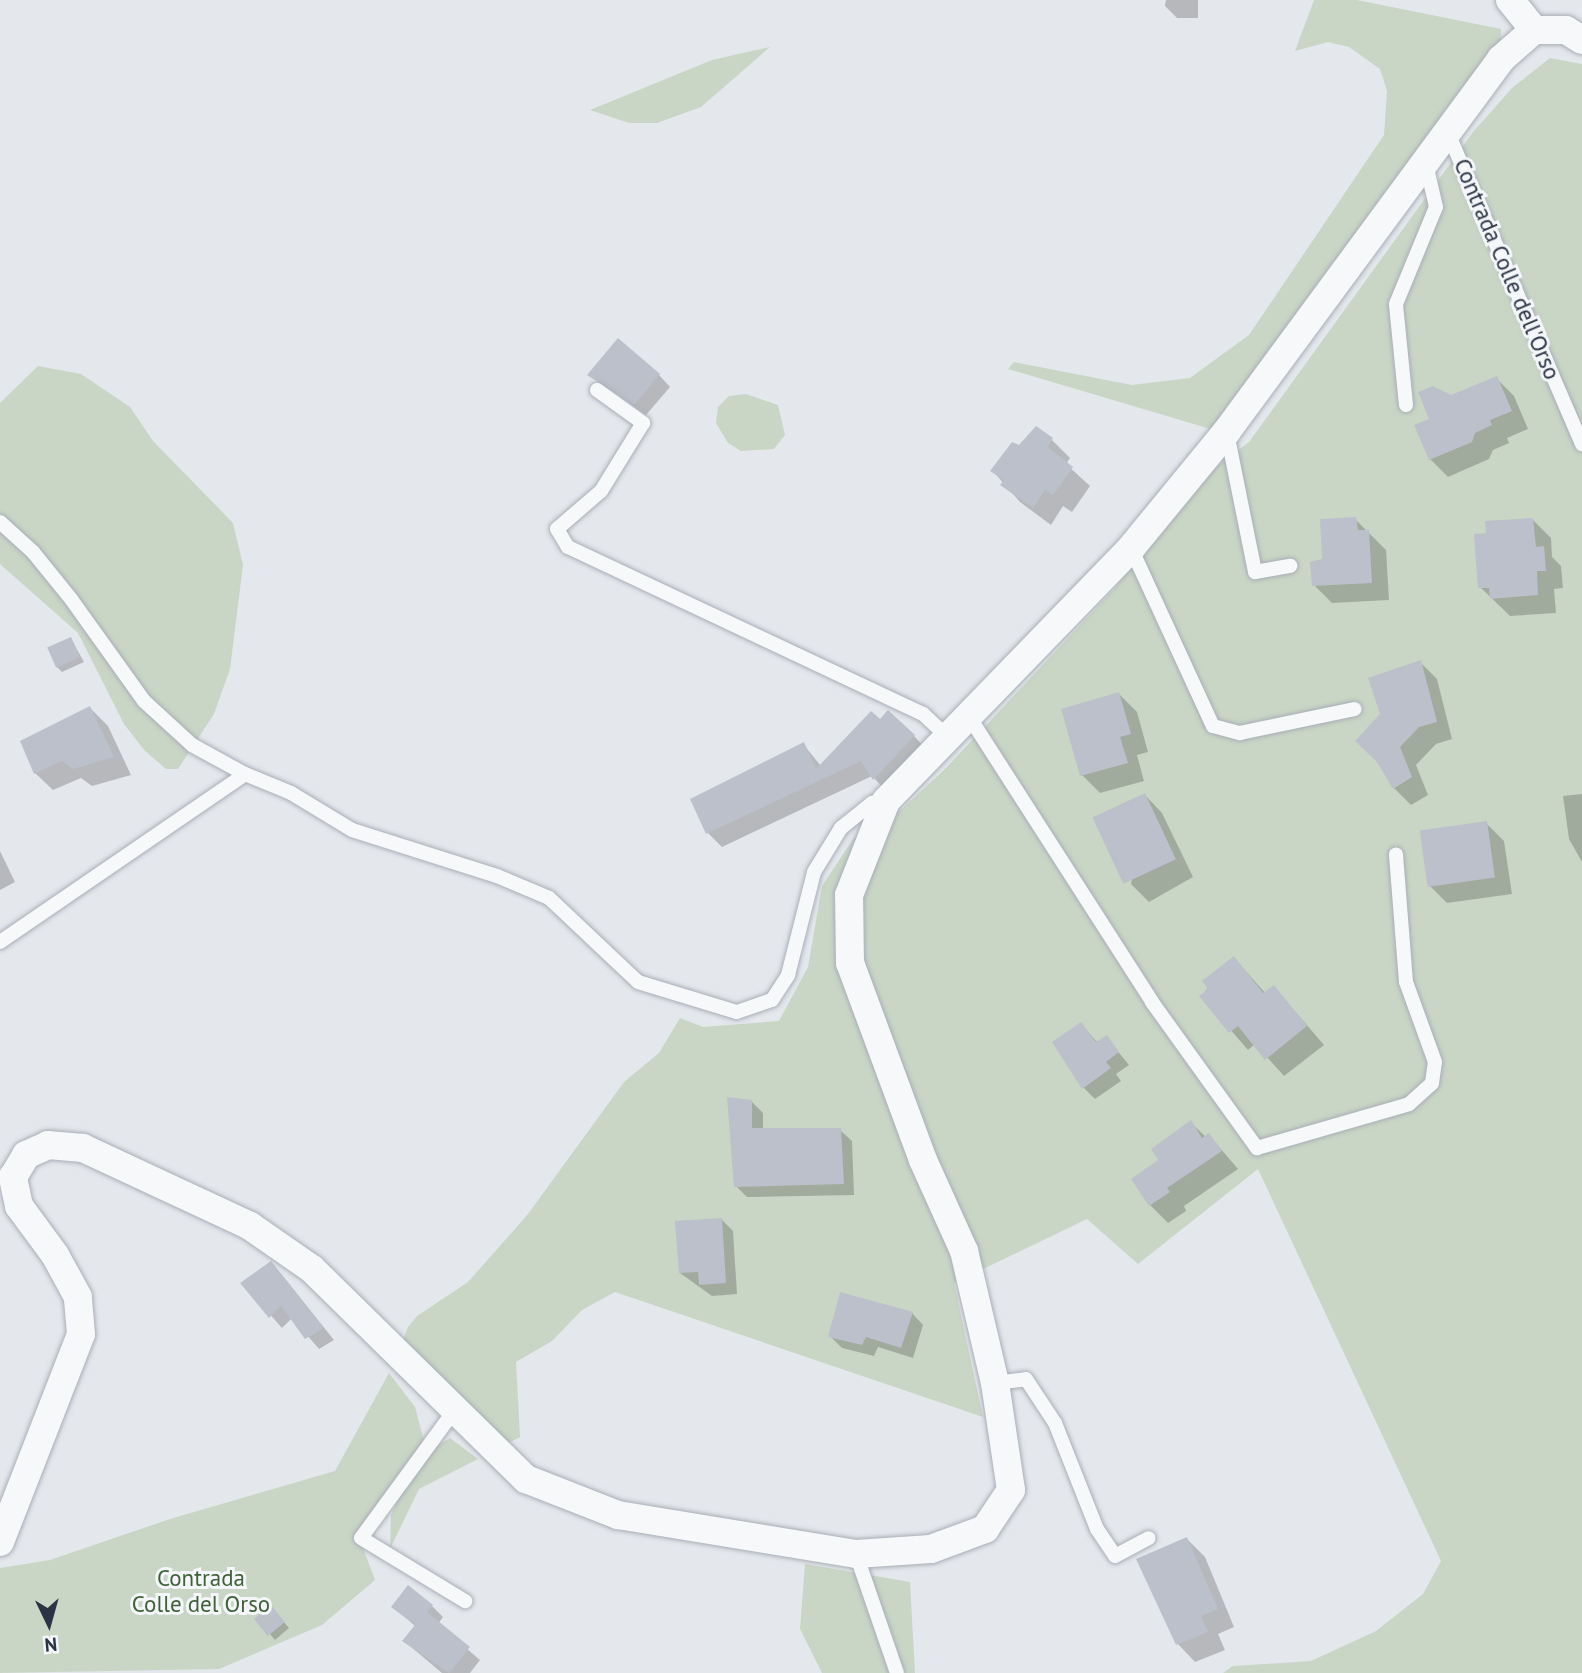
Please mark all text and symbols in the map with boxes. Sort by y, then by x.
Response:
street label: Contrada Colle dell'Orso [1448,154,1566,384]
park label: Contrada Colle del Orso [132,1564,270,1618]
north arrow [14,1589,84,1659]
text: N [44,1632,58,1657]

